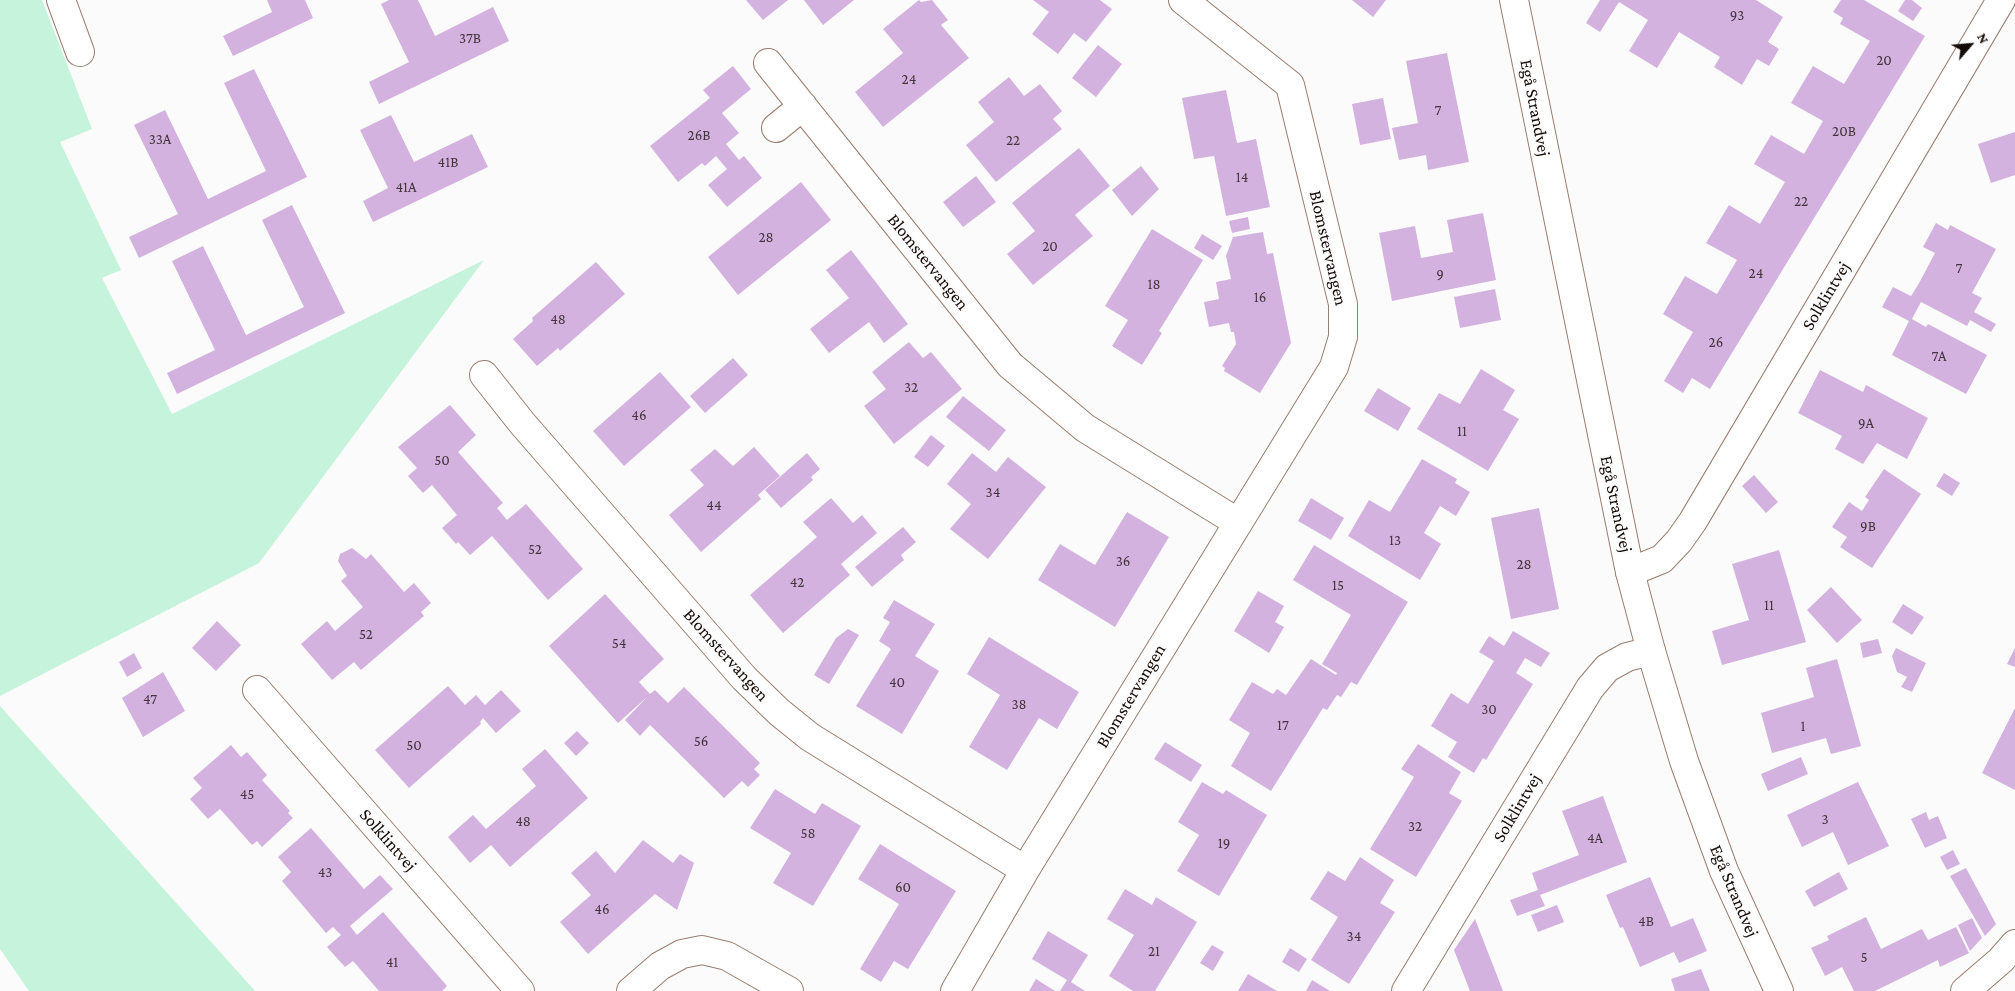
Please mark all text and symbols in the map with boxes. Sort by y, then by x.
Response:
house number: 93 [1730,6,1744,24]
north arrow [1945,20,1995,70]
house number: 37B [459,29,481,47]
text: N [1974,30,1993,46]
house number: 20 [1876,51,1892,69]
street label: Egå Strandvej [1515,58,1555,158]
house number: 24 [902,70,916,88]
house number: 7 [1435,101,1441,119]
house number: 20B [1832,122,1856,140]
house number: 26B [688,126,710,144]
house number: 33A [149,130,171,148]
house number: 22 [1006,131,1020,149]
house number: 41B [438,153,458,171]
house number: 14 [1236,168,1248,186]
house number: 41A [395,178,417,196]
street label: Blomstervangen [1304,188,1352,308]
house number: 22 [1794,192,1808,210]
street label: Blomstervangen [883,210,973,314]
house number: 28 [758,228,774,246]
house number: 20 [1042,237,1058,255]
street label: Solklintvej [1797,258,1855,334]
house number: 7 [1956,259,1962,277]
house number: 24 [1749,264,1763,282]
house number: 9 [1436,265,1444,283]
house number: 18 [1147,275,1161,293]
house number: 16 [1254,288,1266,306]
house number: 48 [550,310,566,328]
house number: 26 [1709,333,1723,351]
house number: 7A [1932,347,1946,365]
house number: 32 [904,378,918,396]
house number: 46 [631,406,647,424]
house number: 9A [1858,414,1874,432]
house number: 11 [1457,422,1467,440]
house number: 50 [434,451,450,469]
street label: Egå Strandvej [1595,454,1637,554]
house number: 34 [986,483,1000,501]
house number: 44 [706,496,722,514]
house number: 9B [1860,517,1876,535]
house number: 13 [1389,531,1401,549]
house number: 52 [528,540,542,558]
house number: 36 [1116,552,1130,570]
house number: 28 [1516,555,1532,573]
house number: 42 [790,573,804,591]
house number: 15 [1332,576,1344,594]
house number: 11 [1764,596,1774,614]
street label: Blomstervangen [679,604,773,706]
house number: 52 [359,625,373,643]
house number: 54 [612,634,626,652]
street label: Blomstervangen [1091,640,1171,752]
house number: 40 [889,673,905,691]
house number: 47 [143,690,157,708]
house number: 38 [1011,695,1027,713]
house number: 30 [1481,700,1497,718]
house number: 17 [1277,716,1289,734]
house number: 1 [1801,717,1805,735]
house number: 56 [694,732,708,750]
house number: 50 [406,736,422,754]
street label: Solklintvej [1488,770,1546,846]
house number: 45 [240,785,254,803]
street label: Solklintvej [355,804,421,876]
house number: 3 [1821,810,1829,828]
house number: 48 [515,812,531,830]
house number: 32 [1408,817,1422,835]
house number: 58 [800,824,816,842]
house number: 4A [1587,829,1603,847]
house number: 19 [1218,834,1230,852]
street label: Egå Strandvej [1705,842,1763,940]
house number: 43 [318,863,332,881]
house number: 60 [895,878,911,896]
house number: 46 [594,900,610,918]
house number: 4B [1638,912,1654,930]
house number: 34 [1347,927,1361,945]
house number: 21 [1148,942,1160,960]
house number: 5 [1860,948,1868,966]
house number: 41 [386,953,398,971]

